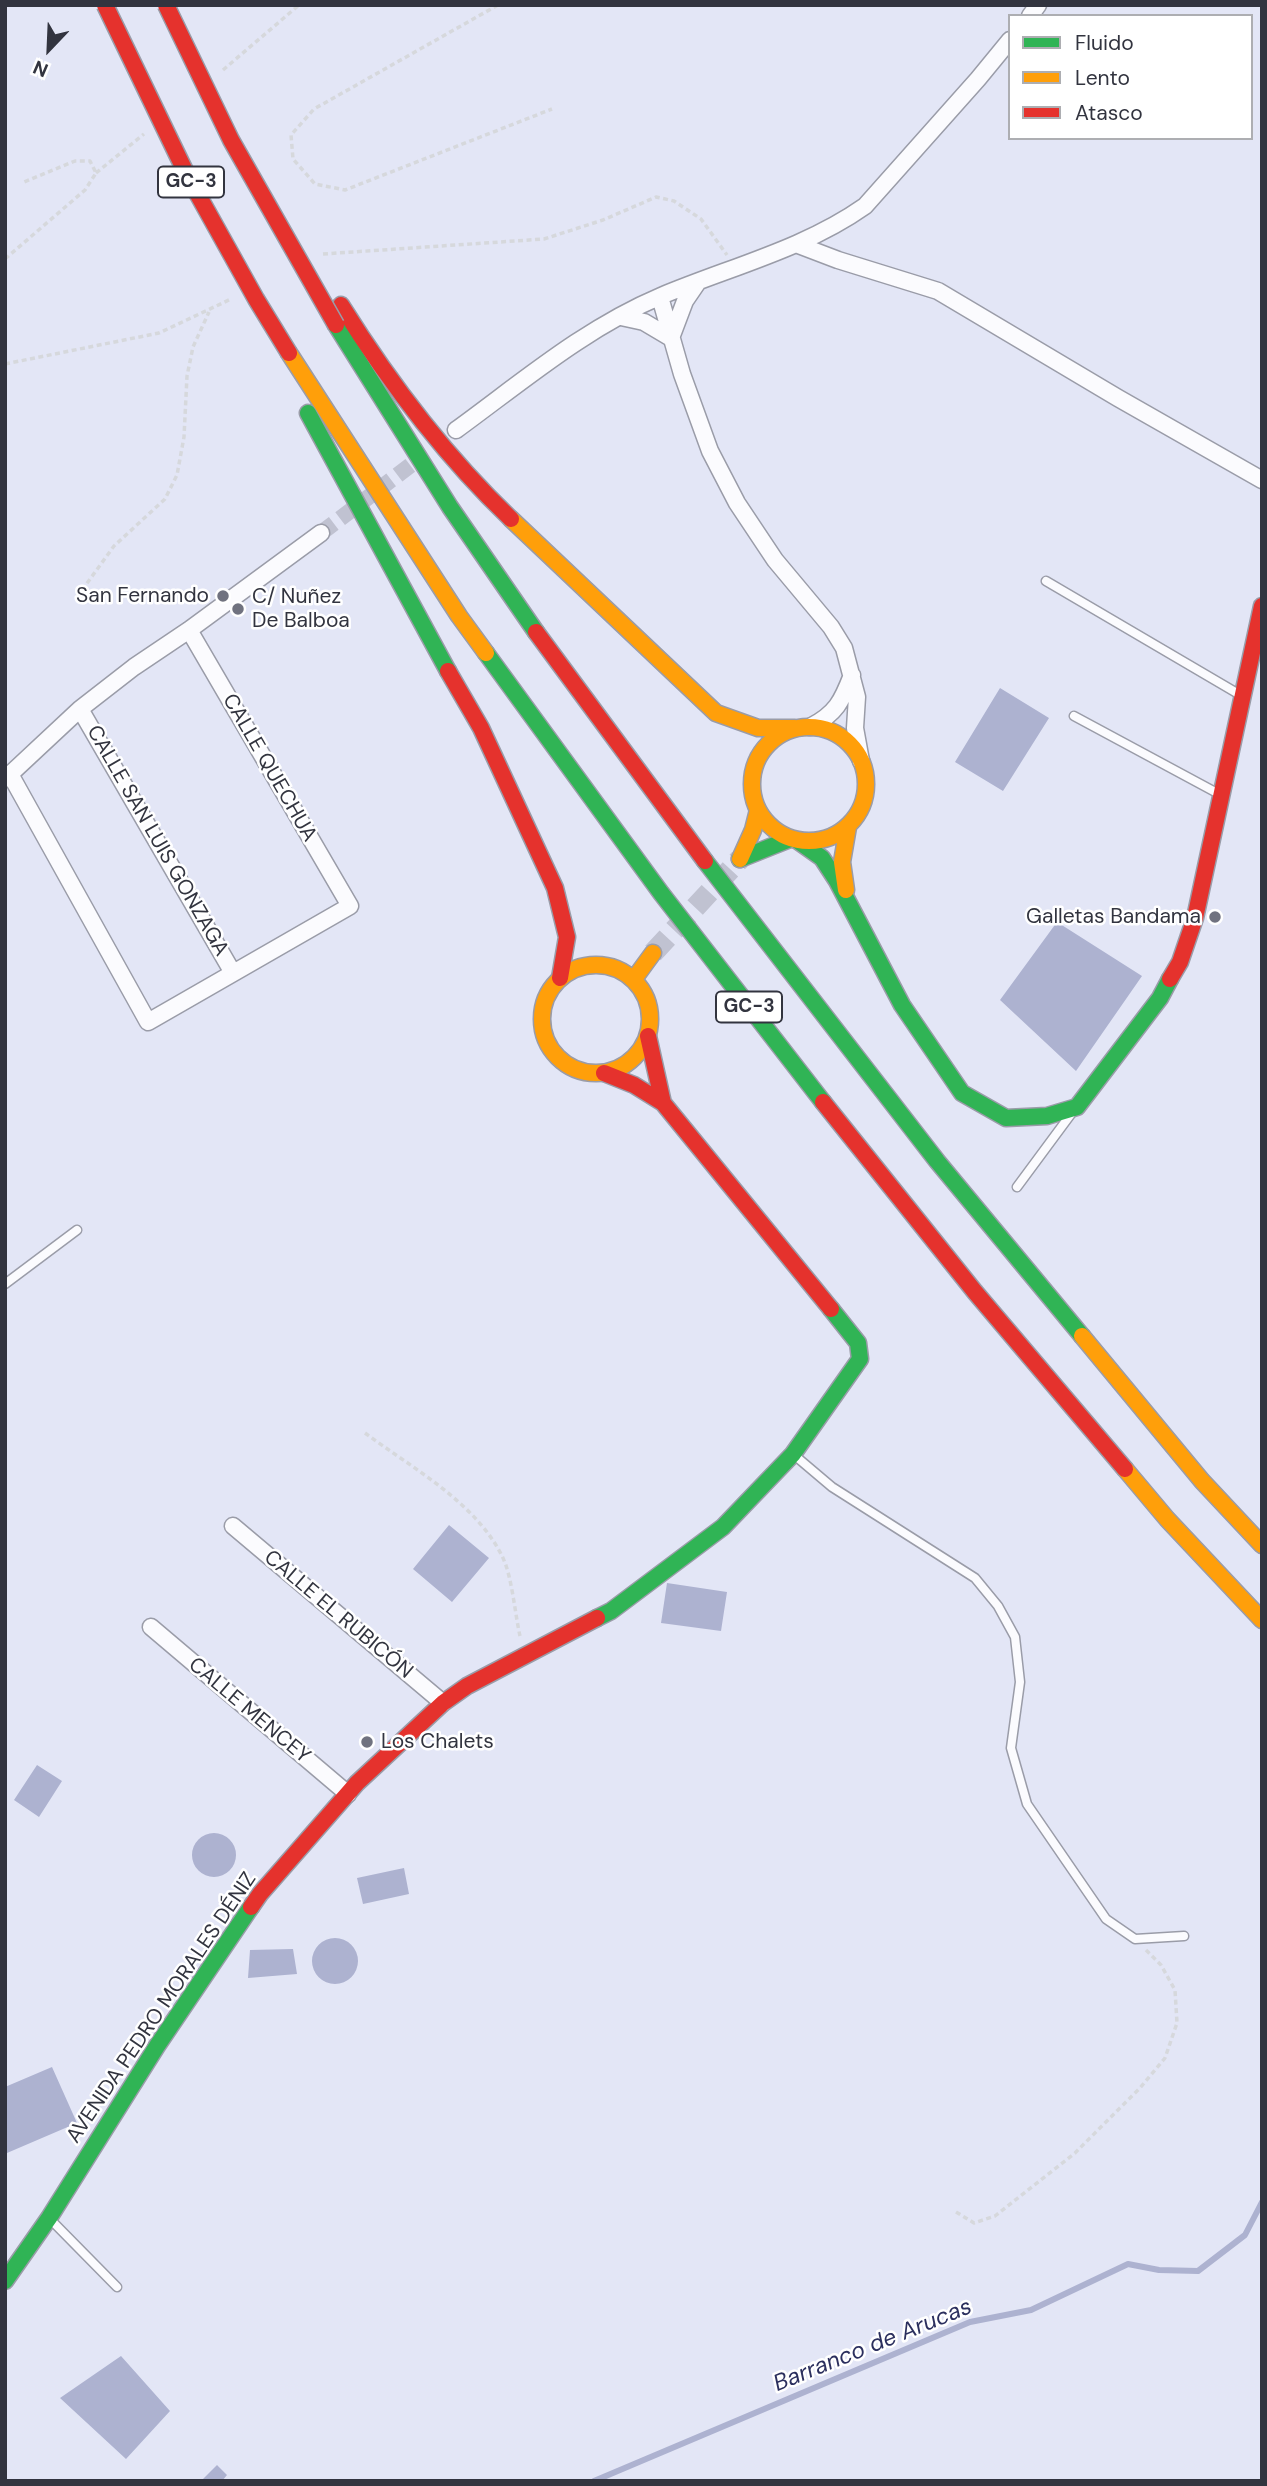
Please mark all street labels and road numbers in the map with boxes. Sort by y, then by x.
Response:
road number: GC-3 [158,166,224,198]
street label: CALLE QUECHUA [216,690,322,846]
street label: CALLE SAN LUIS GONZAGA [81,721,233,961]
road number: GC-3 [716,992,782,1023]
street label: CALLE EL RUBICÓN [259,1545,417,1685]
street label: CALLE MENCEY [183,1653,315,1769]
street label: AVENIDA PEDRO MORALES DÉNIZ [62,1868,262,2148]

